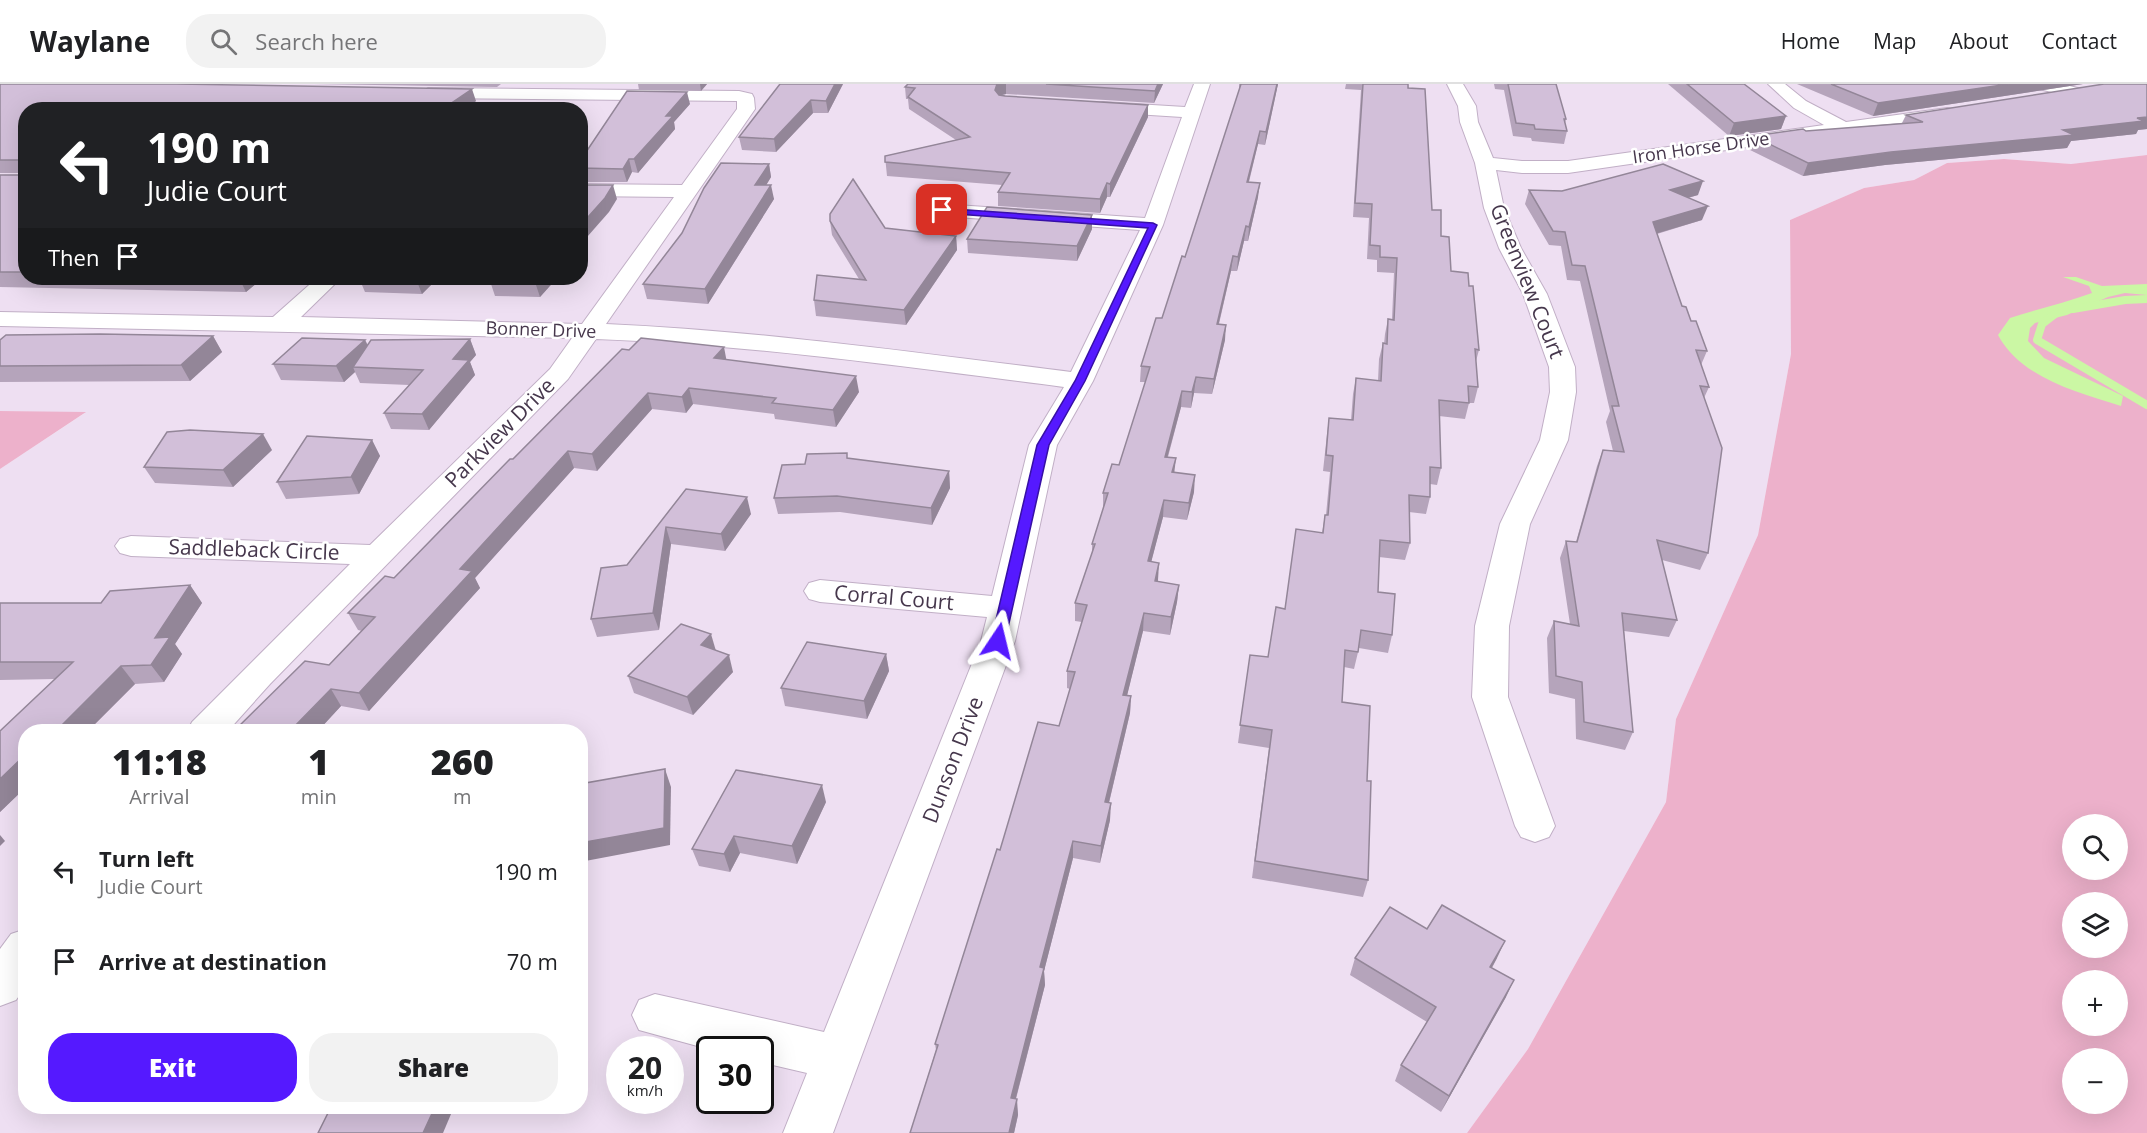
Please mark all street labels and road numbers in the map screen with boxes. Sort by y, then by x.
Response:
street label: Iron Horse Drive [1631,126,1771,168]
street label: Greenview Court [1484,199,1572,362]
street label: Bonner Drive [485,315,597,343]
street label: Parkview Drive [438,371,560,493]
street label: Saddleback Circle [168,532,340,566]
street label: Corral Court [833,578,955,616]
street label: Dunson Drive [915,692,989,827]

